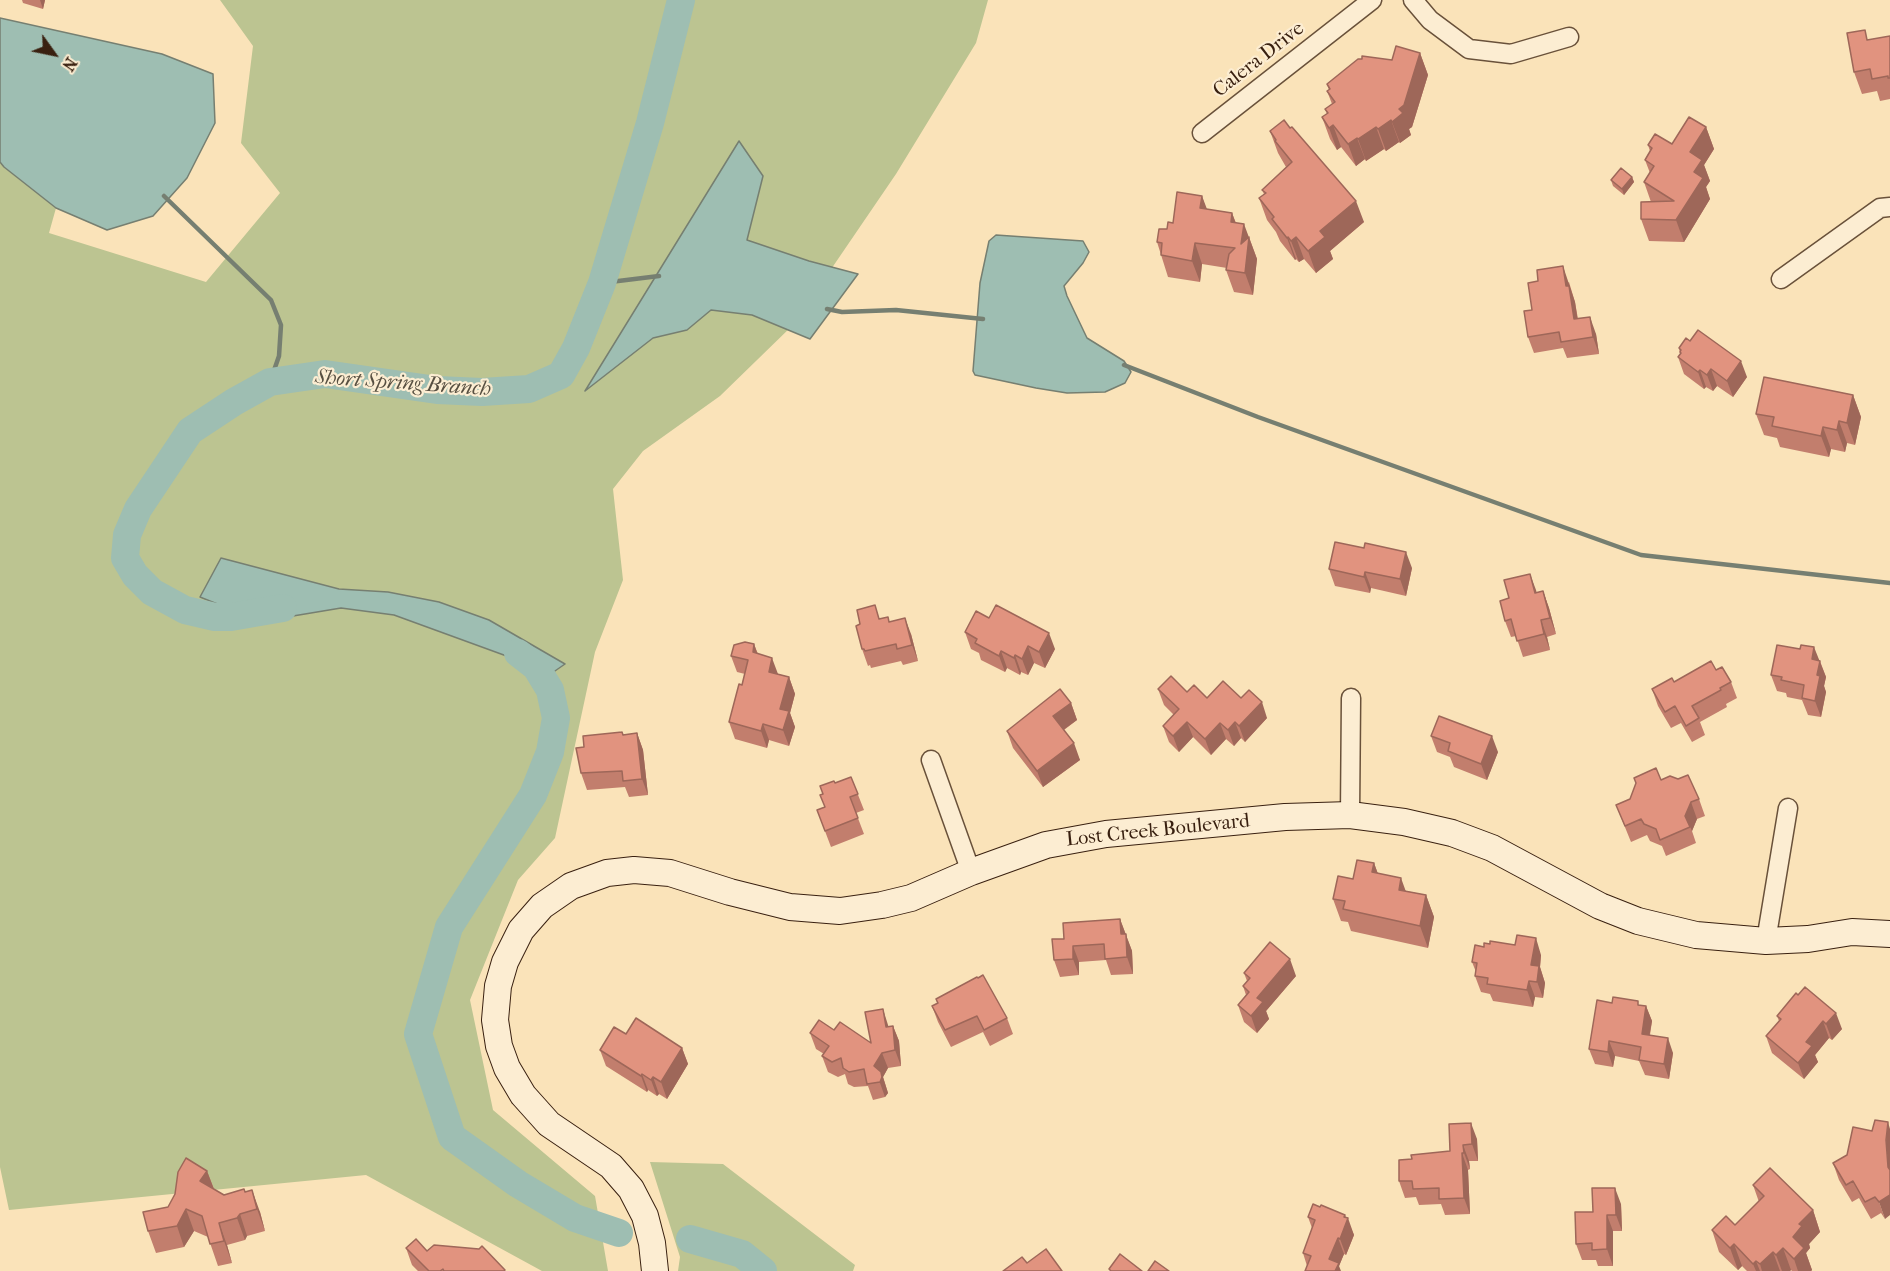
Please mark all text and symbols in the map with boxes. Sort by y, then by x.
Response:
street label: Calera Drive [1209,17,1309,103]
north arrow [24,24,84,84]
text: N [58,54,81,74]
water label: Short Spring Branch [314,365,492,403]
street label: Lost Creek Boulevard [1065,809,1251,853]

